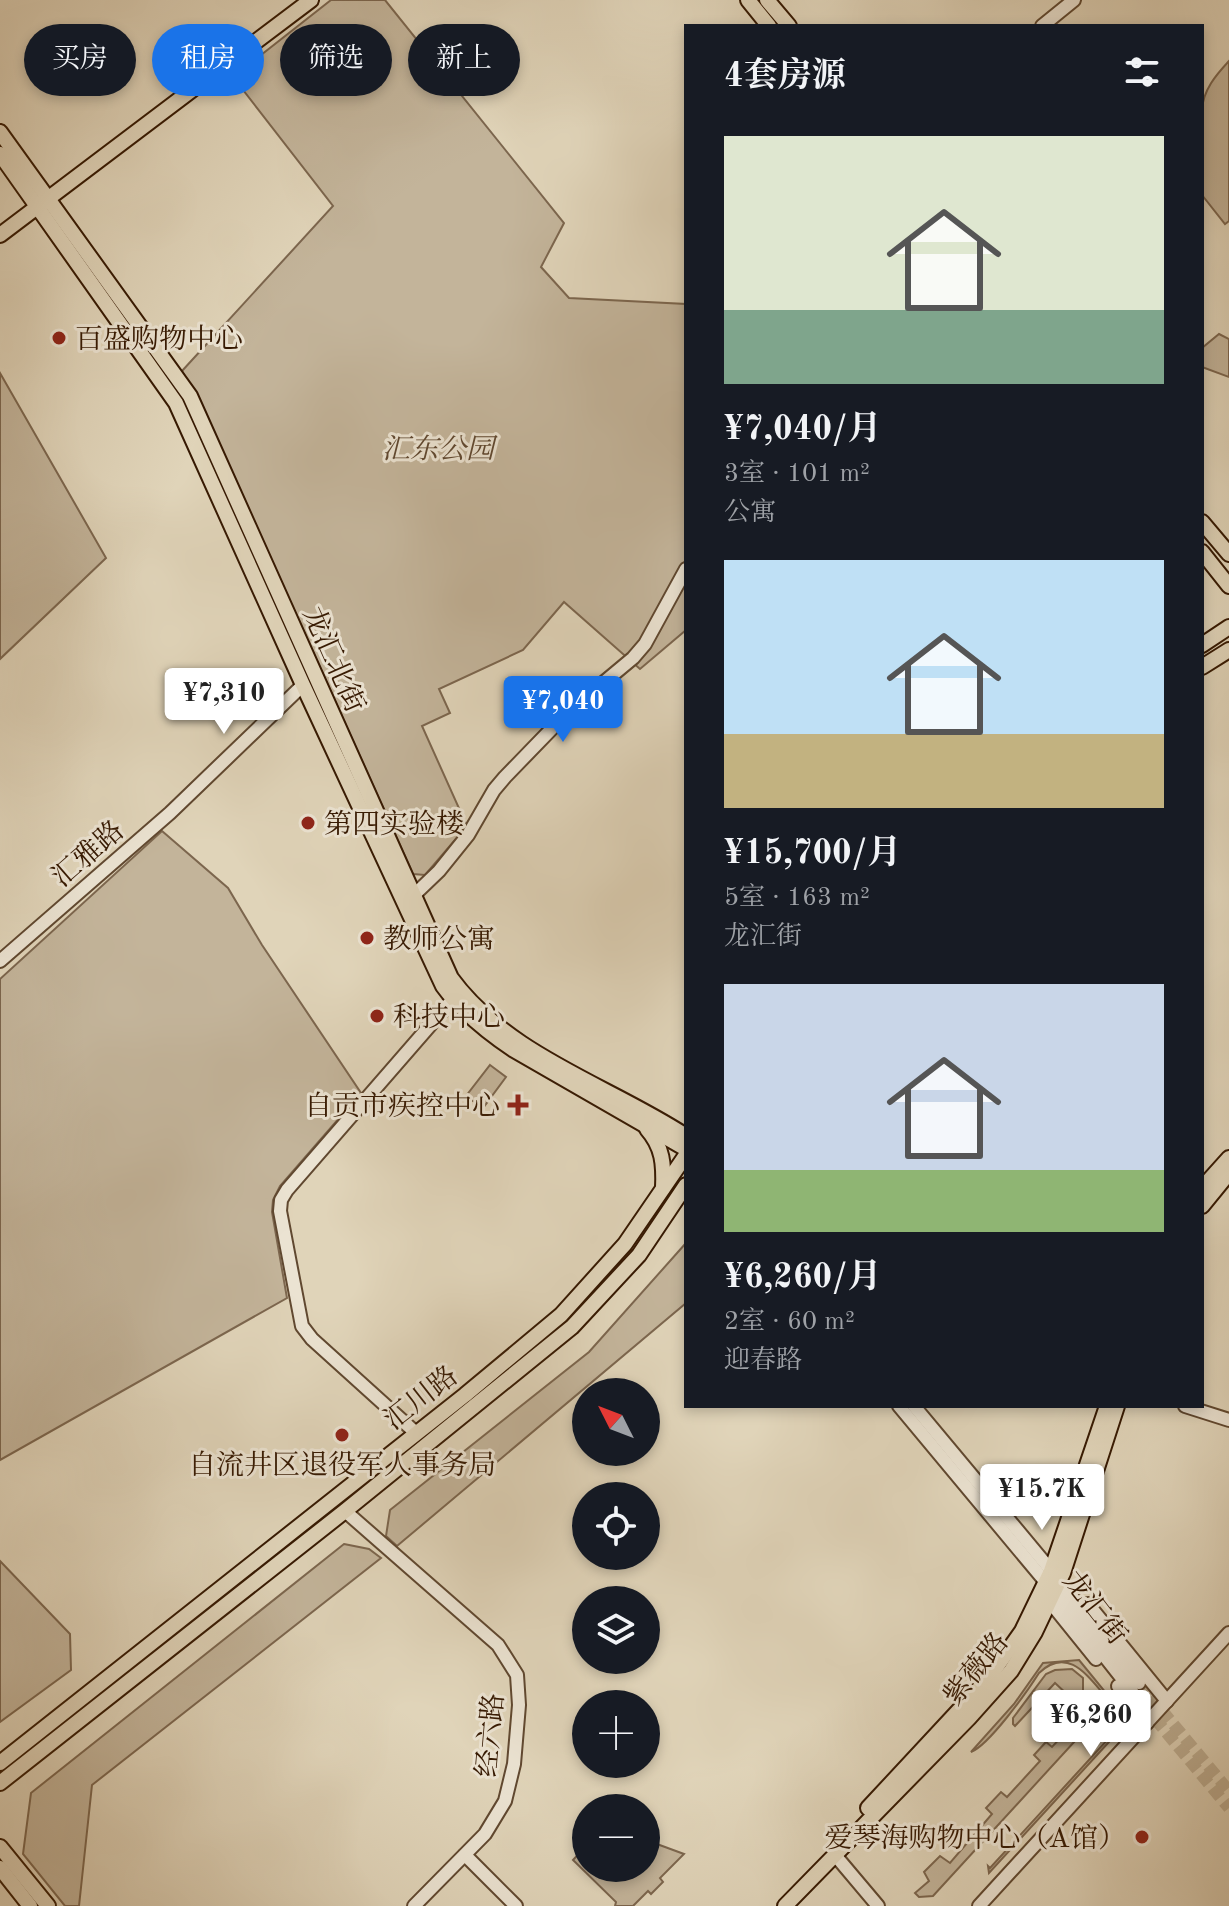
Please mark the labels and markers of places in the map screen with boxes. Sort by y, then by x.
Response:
place label: 百盛购物中心 [75,324,243,355]
marker: 百盛购物中心 [50,329,68,347]
pin: ¥7,310 [159,668,289,736]
pin: ¥7,040 [498,676,628,744]
place label: 第四实验楼 [324,809,464,840]
marker: 第四实验楼 [299,814,317,832]
place label: 教师公寓 [383,924,495,955]
marker: 教师公寓 [358,929,376,947]
place label: 科技中心 [393,1002,505,1033]
marker: 科技中心 [368,1007,386,1025]
place label: 自贡市疾控中心 [304,1091,500,1122]
marker: 自贡市疾控中心 [507,1094,529,1116]
marker: 自流井区退役军人事务局 [333,1426,351,1444]
place label: 自流井区退役军人事务局 [188,1450,496,1481]
pin: ¥15.7K [977,1464,1107,1532]
pin: ¥6,260 [1026,1690,1156,1758]
place label: 爱琴海购物中心（A馆） [825,1823,1126,1854]
marker: 爱琴海购物中心（A馆） [1133,1828,1151,1846]

